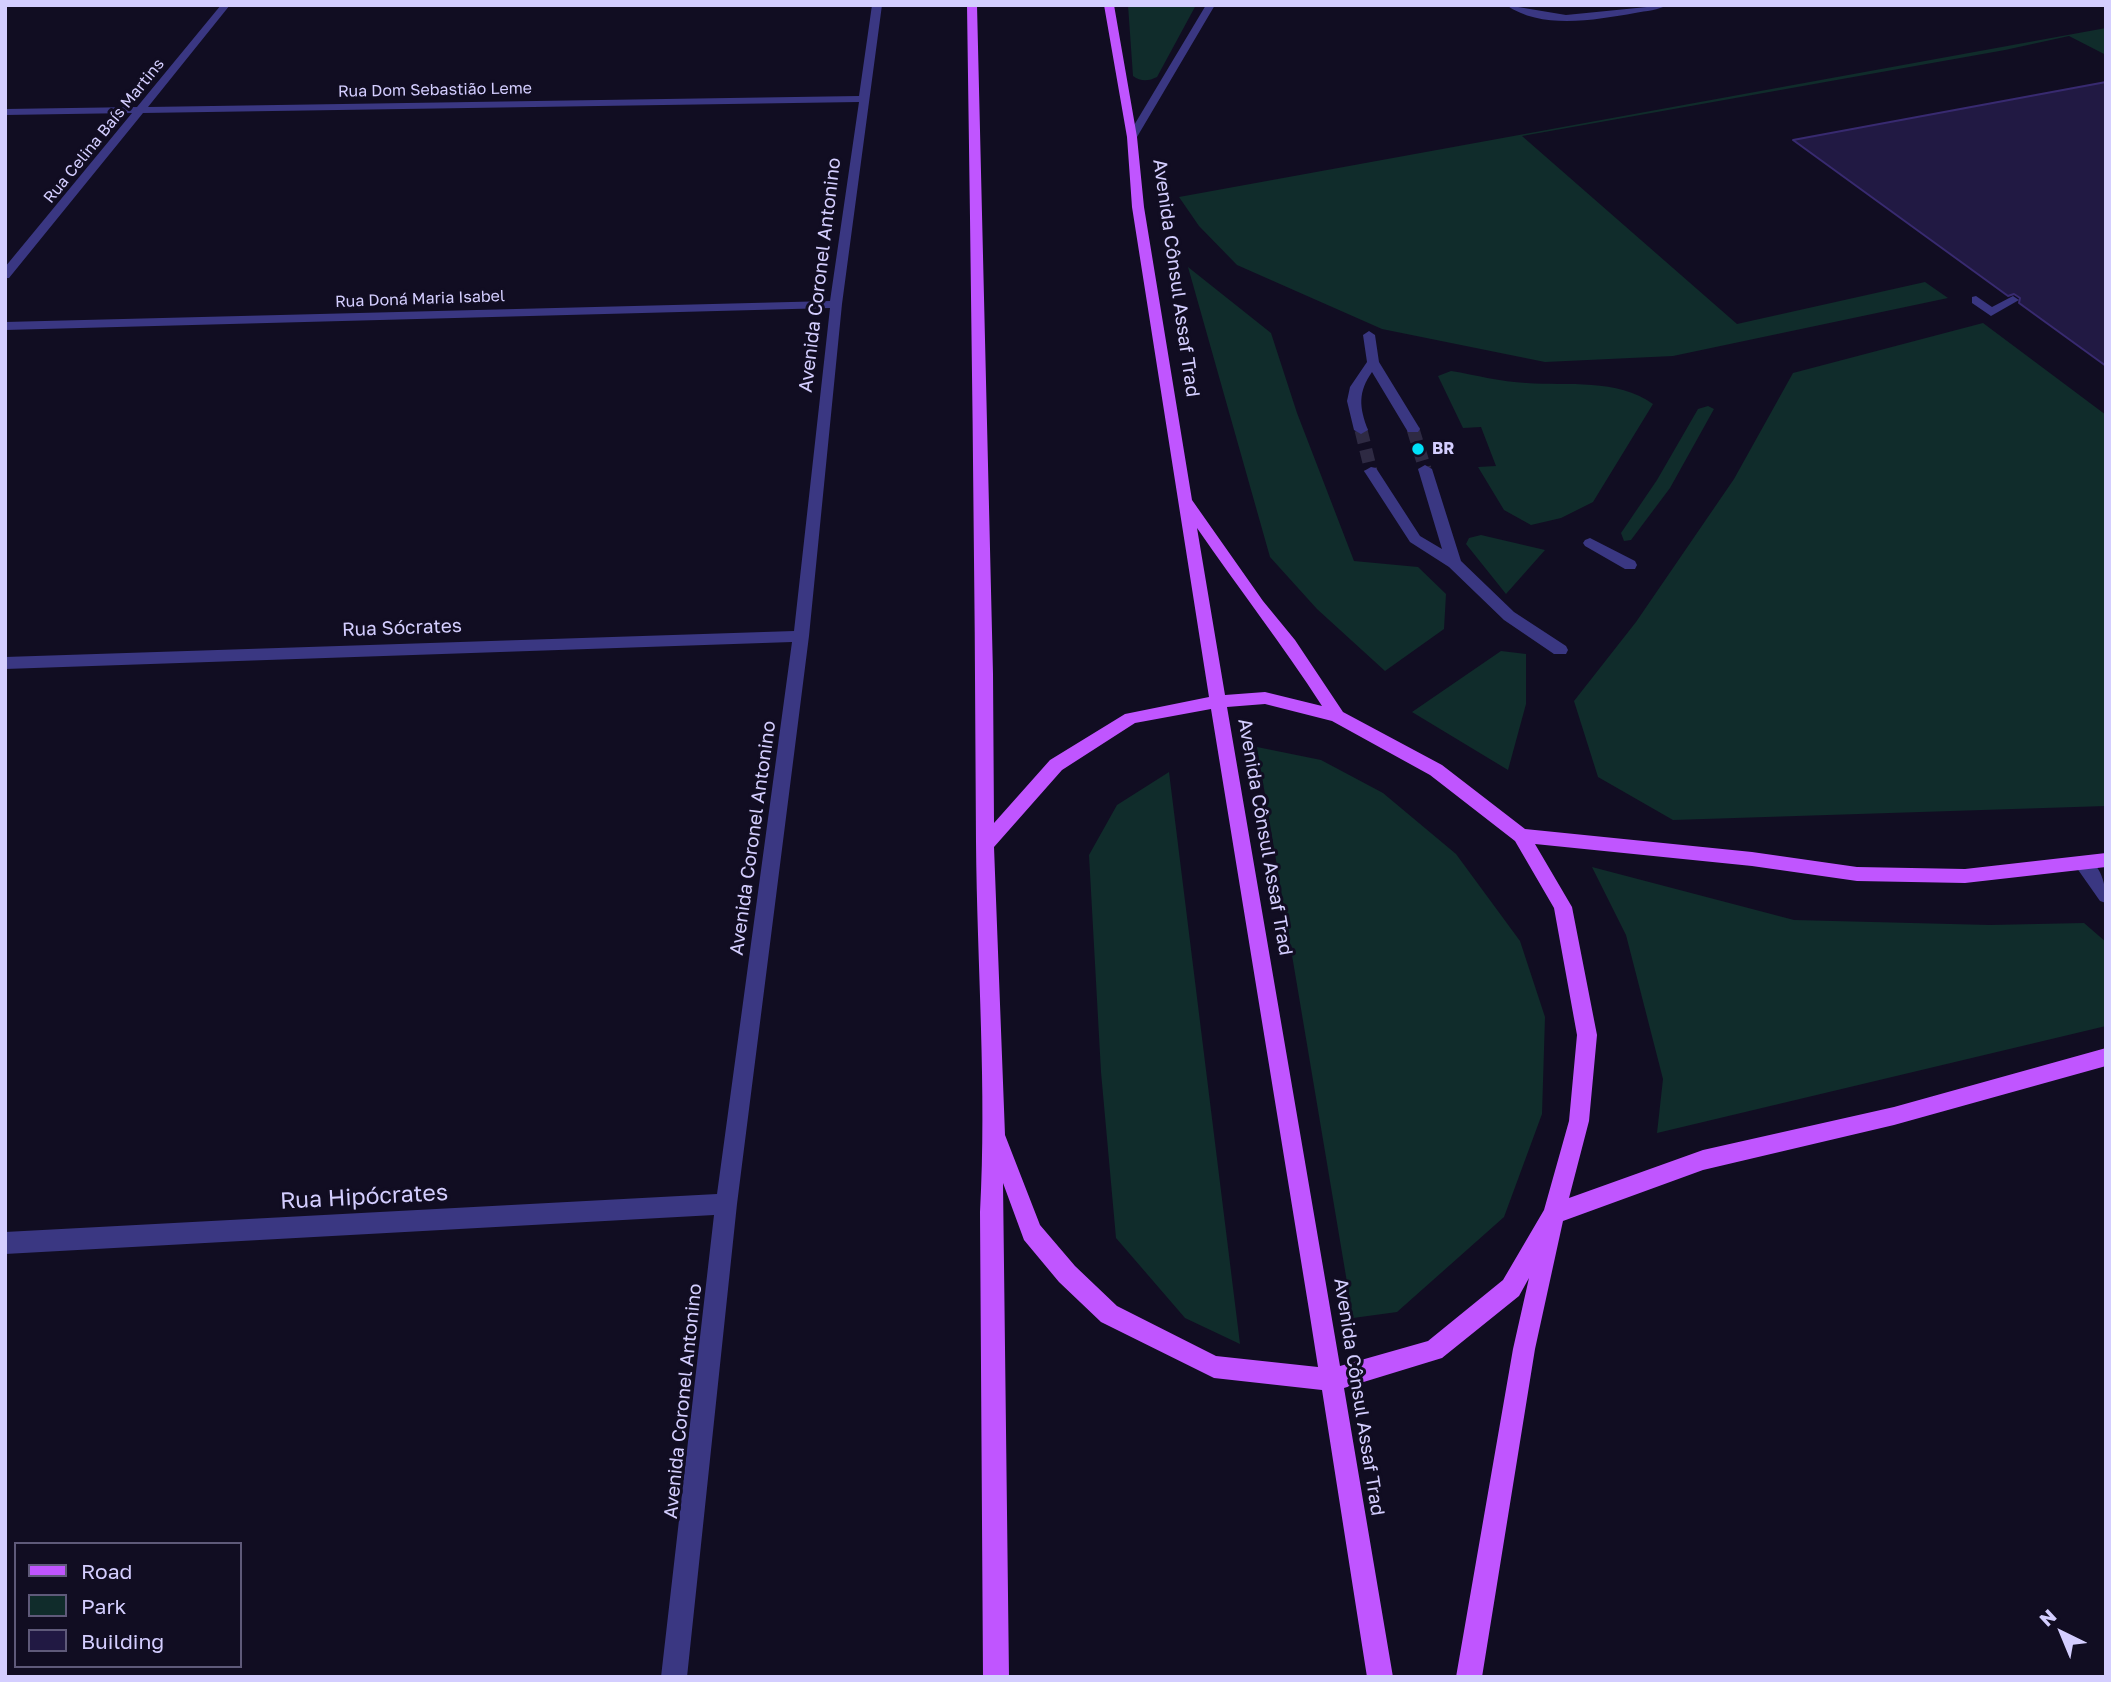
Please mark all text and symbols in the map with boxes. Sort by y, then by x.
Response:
street label: Rua Celina Baís Martins [40,55,168,207]
street label: Rua Dom Sebastião Leme [338,79,532,101]
street label: Avenida Coronel Antonino [794,156,846,394]
street label: Avenida Cônsul Assaf Trad [1148,158,1204,398]
street label: Rua Doná Maria Isabel [335,286,505,312]
place label: BR [1432,439,1454,459]
marker: BR [1410,441,1426,457]
street label: Rua Sócrates [342,615,462,641]
street label: Avenida Cônsul Assaf Trad [1233,717,1297,957]
street label: Avenida Coronel Antonino [725,719,781,957]
street label: Rua Hipócrates [279,1179,449,1215]
street label: Avenida Cônsul Assaf Trad [1329,1277,1389,1517]
street label: Avenida Coronel Antonino [659,1282,707,1520]
legend [14,1542,242,1668]
text: Road [81,1558,132,1584]
text: Park [81,1593,126,1619]
north arrow [2027,1598,2097,1668]
text: N [2034,1604,2060,1631]
text: Building [81,1628,164,1654]

